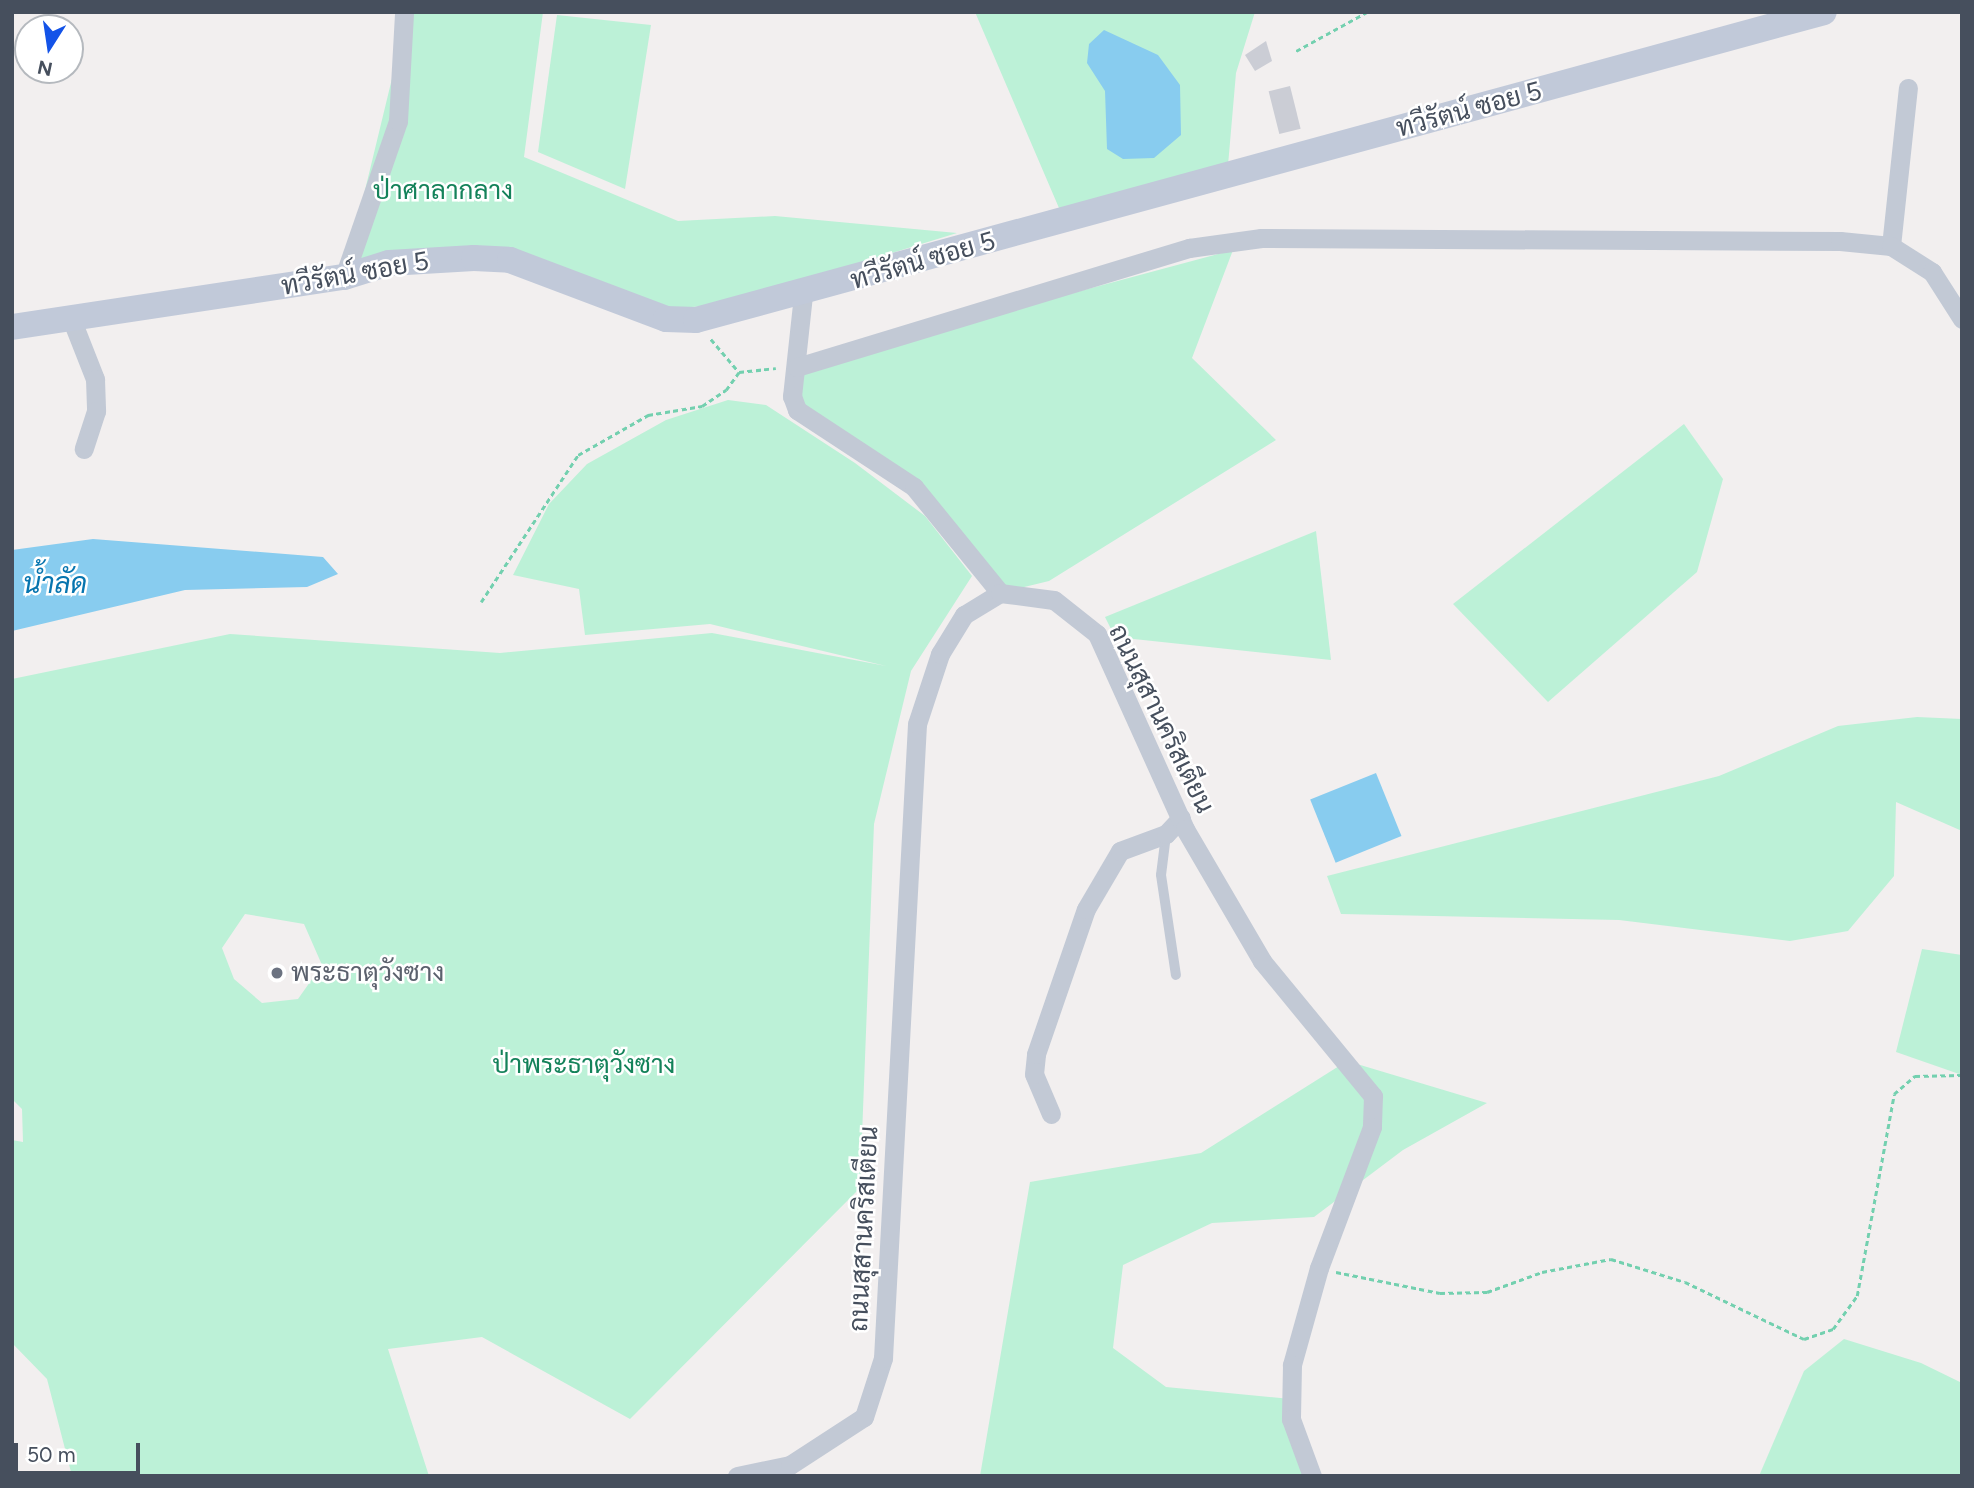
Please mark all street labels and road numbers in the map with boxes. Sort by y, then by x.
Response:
street label: ทวีรัตน์ ซอย 5 [1393,76,1545,144]
street label: ทวีรัตน์ ซอย 5 [847,225,999,297]
street label: ทวีรัตน์ ซอย 5 [279,246,431,302]
street label: ถนนสุสานคริสเตียน [1102,620,1220,818]
street label: ถนนสุสานคริสเตียน [843,1125,885,1333]

